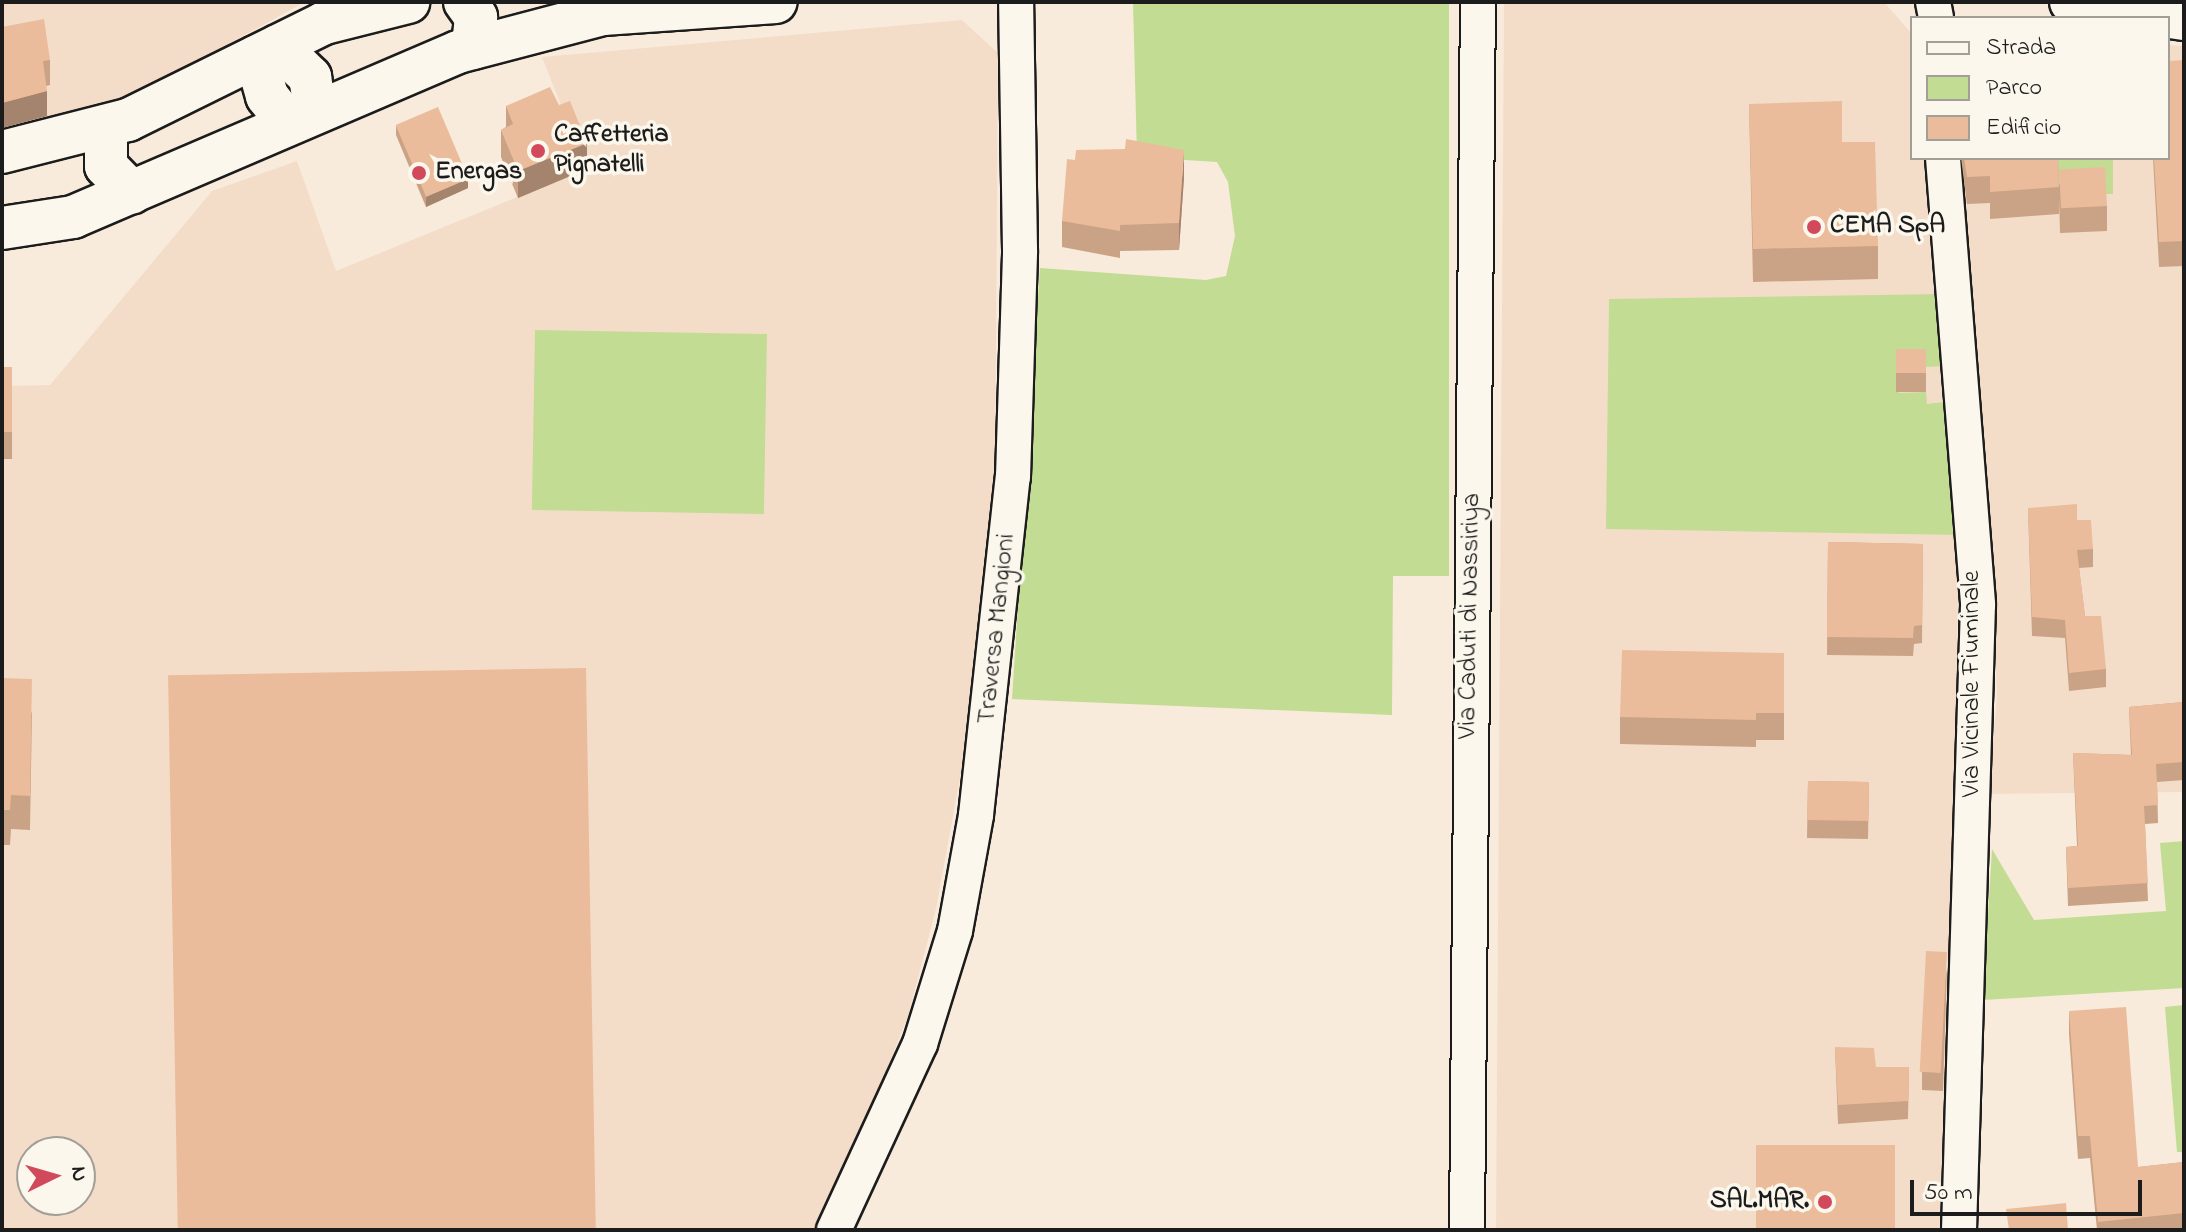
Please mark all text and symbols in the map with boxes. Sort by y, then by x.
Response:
legend [1910,16,2170,160]
text: Strada [1986,31,2056,66]
text: Parco [1986,71,2042,106]
text: Edificio [1986,111,2061,146]
place label: Caffetteria Pignatelli [554,120,669,182]
marker: Caffetteria Pignatelli [529,142,547,160]
place label: Energas [435,157,522,189]
marker: Energas [410,164,428,182]
place label: CEMA SpA [1830,211,1945,243]
marker: CEMA SpA [1805,218,1823,236]
street label: Via Caduti di Nassiriya [1453,493,1489,739]
street label: Traversa Mangioni [972,532,1024,726]
street label: Via Vicinale Fiuminale [1957,571,1989,797]
north arrow [16,1136,96,1216]
scale bar [1914,1164,2146,1214]
text: N [61,1165,95,1183]
text: 50 m [1924,1176,1973,1211]
place label: SAL.MAR. [1710,1186,1809,1218]
marker: SAL.MAR. [1816,1193,1834,1211]

